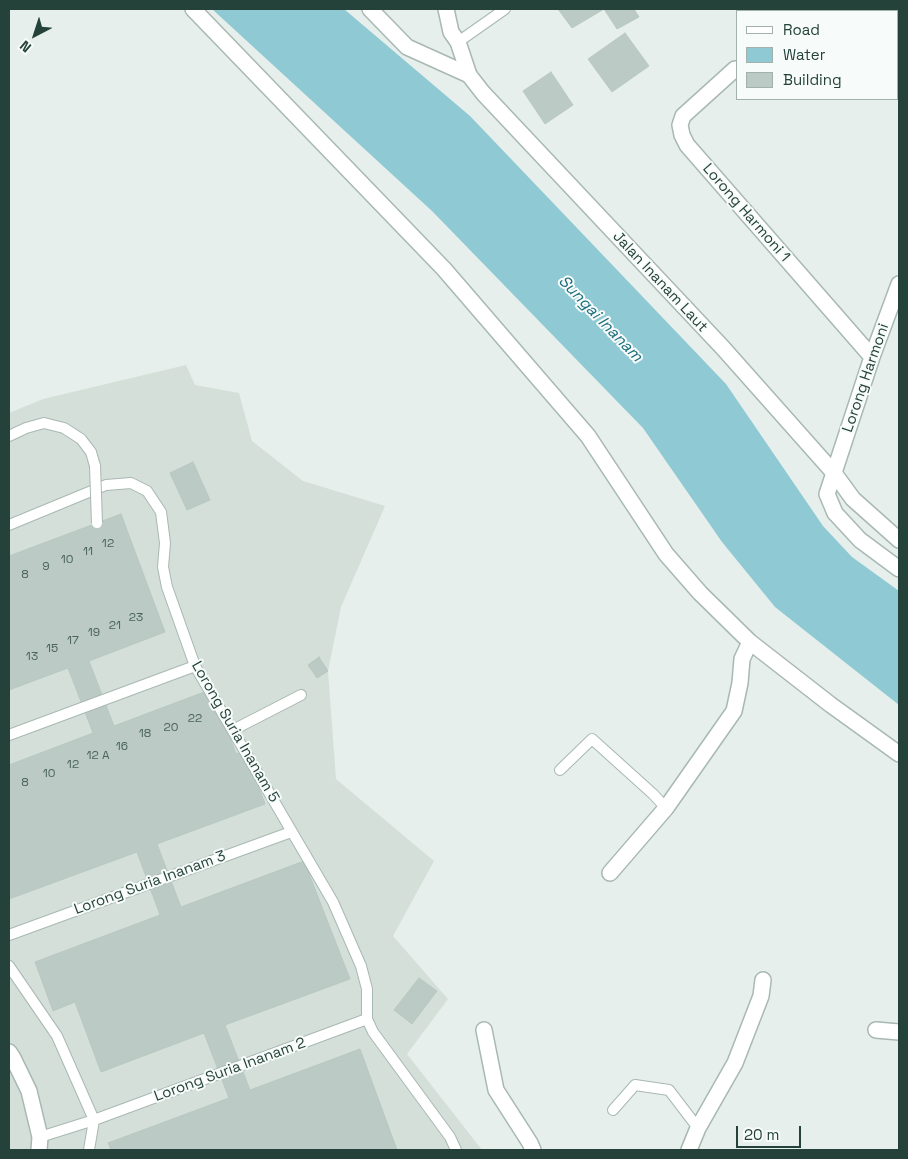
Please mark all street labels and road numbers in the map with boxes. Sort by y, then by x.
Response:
street label: Lorong Harmoni 1 [699,160,793,266]
street label: Jalan Inanam Laut [609,228,711,336]
street label: Lorong Harmoni [839,321,893,435]
street label: Lorong Suria Inanam 5 [187,658,283,806]
street label: Lorong Suria Inanam 3 [72,847,228,919]
street label: Lorong Suria Inanam 2 [152,1034,308,1106]

